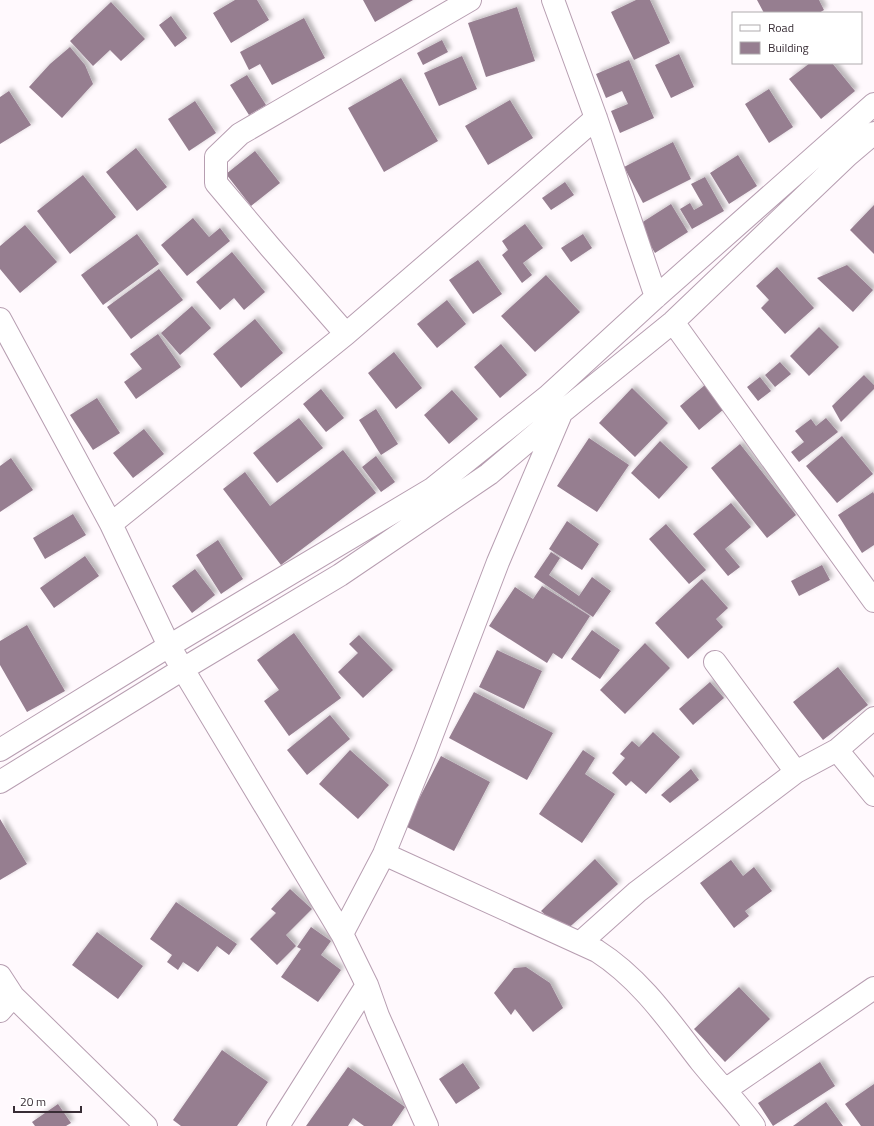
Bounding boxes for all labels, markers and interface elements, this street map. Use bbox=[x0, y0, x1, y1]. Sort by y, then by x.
legend bbox=[732, 12, 862, 64]
text: Road bbox=[768, 18, 794, 37]
text: Building bbox=[768, 38, 809, 57]
scale bar bbox=[14, 1088, 81, 1114]
text: 20 m bbox=[20, 1092, 46, 1111]

